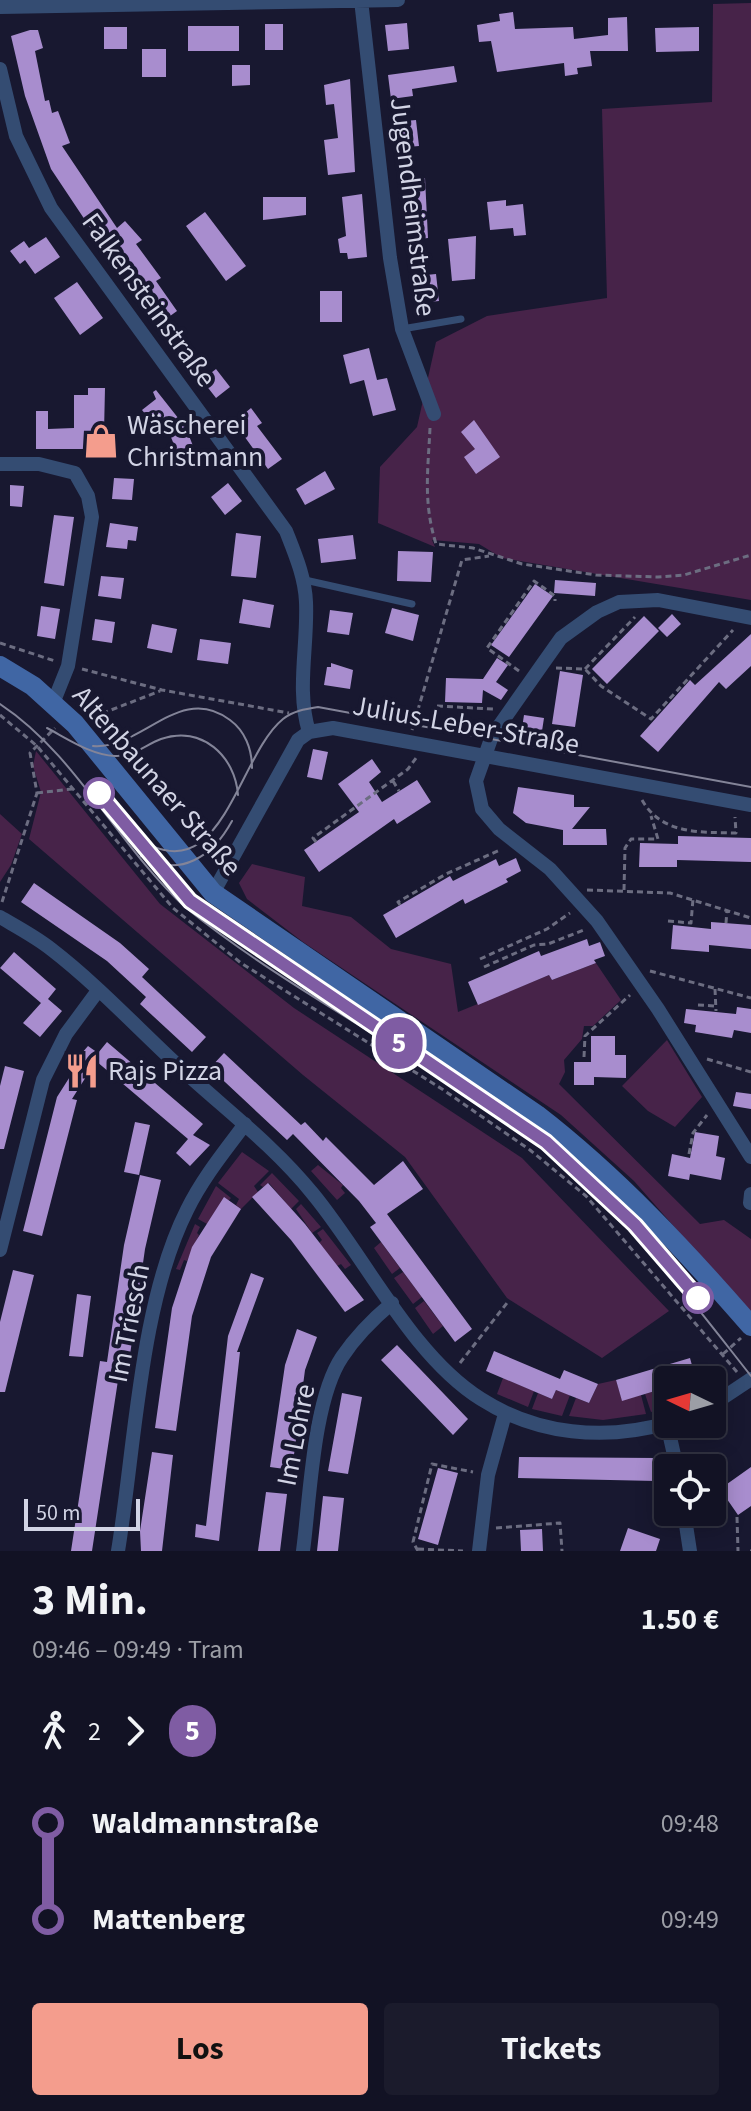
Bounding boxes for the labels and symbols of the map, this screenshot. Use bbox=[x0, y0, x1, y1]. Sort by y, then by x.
street label: Jugendheimstraße bbox=[380, 95, 446, 319]
street label: Falkensteinstraße bbox=[72, 205, 226, 395]
place label: Wäscherei Christmann bbox=[127, 405, 263, 477]
shop icon: Wäscherei Christmann bbox=[82, 422, 120, 460]
street label: Altenbaunaer Straße bbox=[63, 677, 251, 885]
street label: Julius-Leber-Straße bbox=[350, 685, 582, 765]
unlabelled marker bbox=[84, 778, 114, 808]
line badge: 5 bbox=[373, 1017, 425, 1069]
place label: Rajs Pizza bbox=[108, 1051, 222, 1091]
restaurant icon: Rajs Pizza bbox=[63, 1052, 101, 1090]
street label: Im Triesch bbox=[98, 1260, 160, 1386]
unlabelled marker bbox=[683, 1283, 713, 1313]
north arrow bbox=[654, 1366, 726, 1438]
street label: Im Lohre bbox=[267, 1381, 325, 1489]
scale bar bbox=[24, 1495, 140, 1531]

